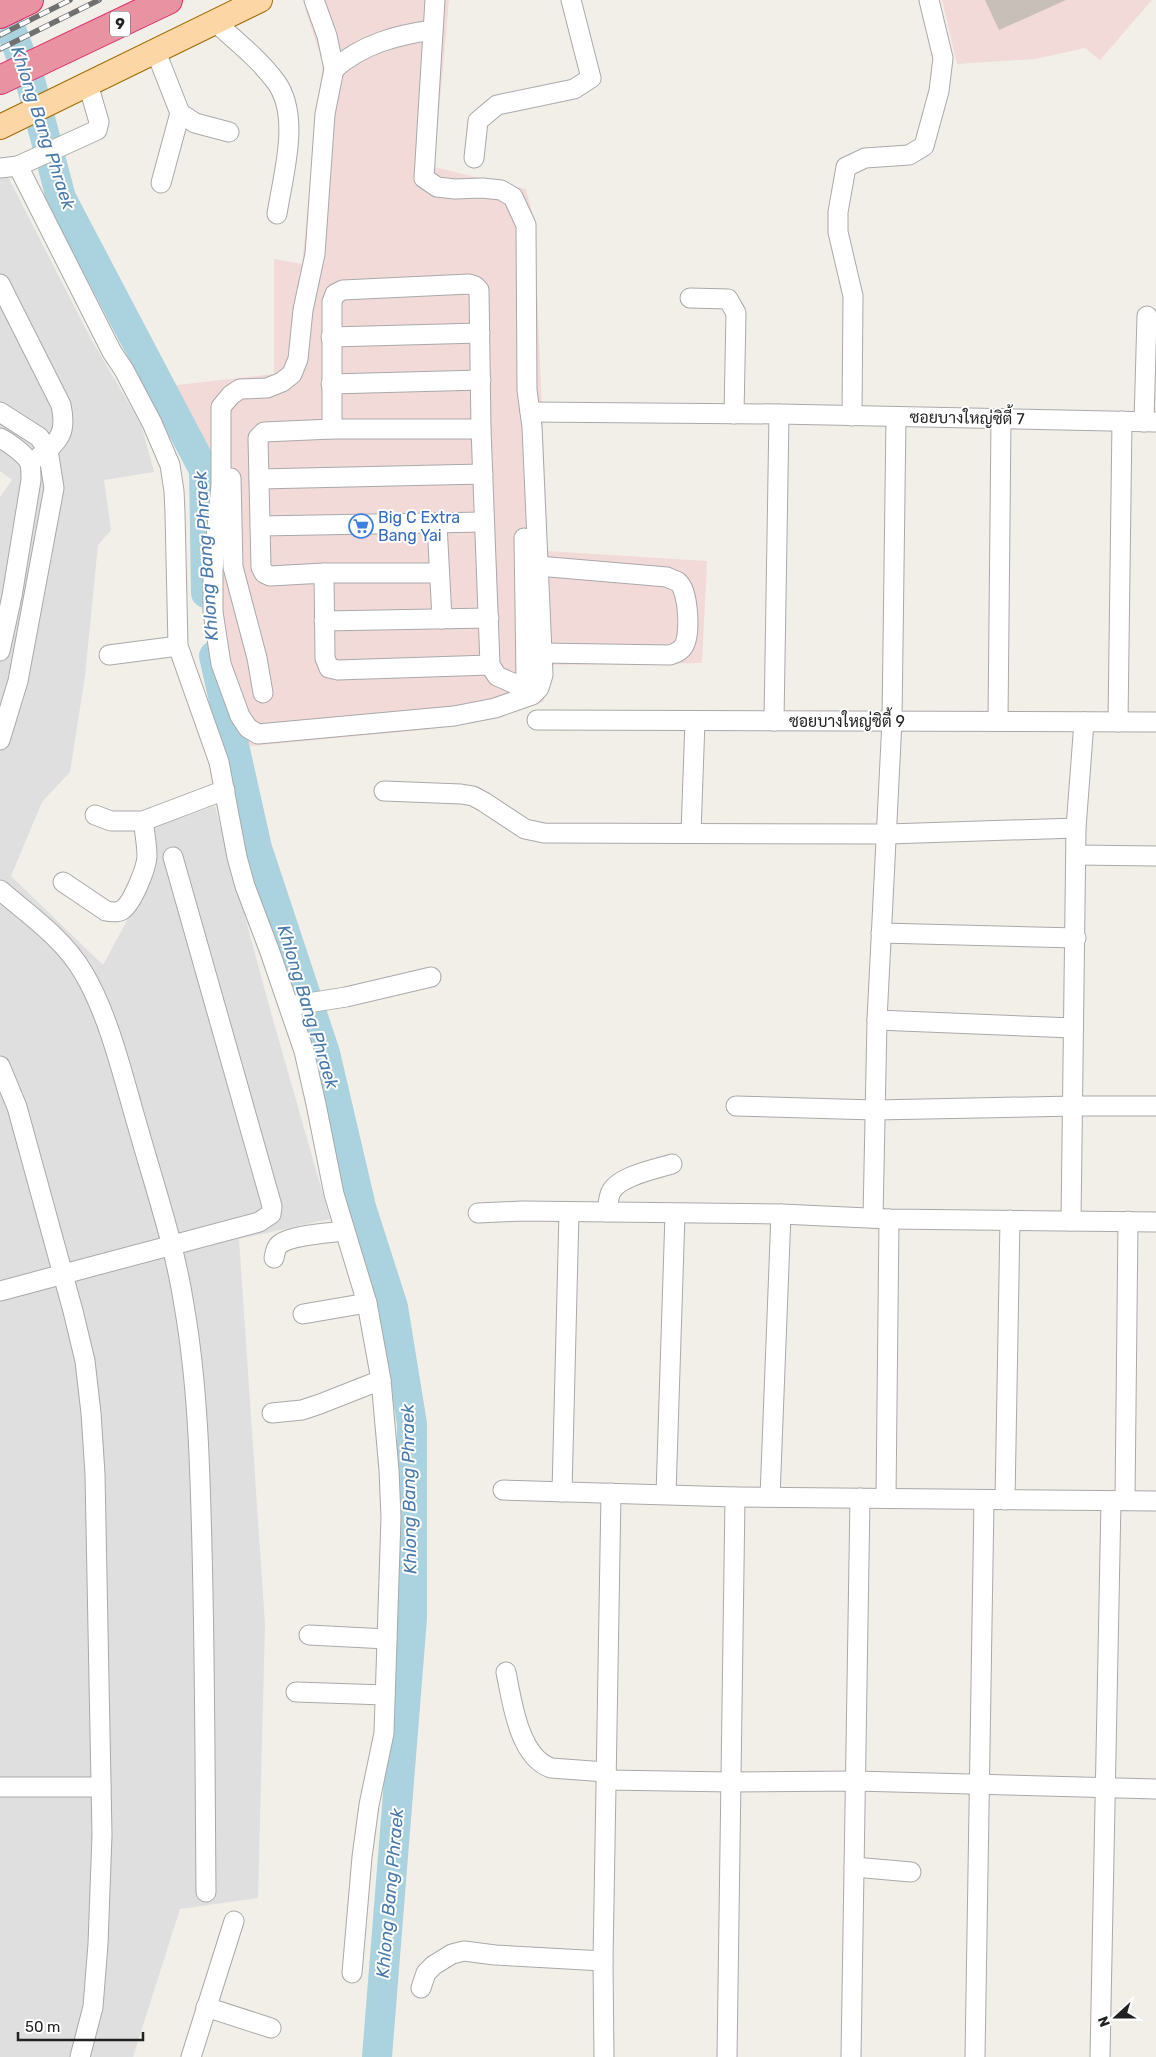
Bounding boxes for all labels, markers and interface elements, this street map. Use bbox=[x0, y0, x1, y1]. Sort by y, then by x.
road number: 9 bbox=[110, 12, 130, 36]
water label: Khlong Bang Phraek bbox=[6, 44, 80, 213]
street label: ซอยบางใหญ่ซิตี้ 7 bbox=[909, 402, 1025, 429]
water label: Khlong Bang Phraek bbox=[189, 470, 223, 642]
place label: Big C Extra Bang Yai bbox=[378, 508, 460, 545]
supermarket icon: Big C Extra Bang Yai bbox=[348, 513, 374, 539]
street label: ซอยบางใหญ่ซิตี้ 9 bbox=[789, 707, 905, 731]
water label: Khlong Bang Phraek bbox=[273, 922, 344, 1092]
water label: Khlong Bang Phraek bbox=[397, 1403, 421, 1574]
water label: Khlong Bang Phraek bbox=[372, 1806, 408, 1979]
north arrow bbox=[1091, 1992, 1141, 2042]
scale bar bbox=[18, 2010, 142, 2042]
text: N bbox=[1095, 2014, 1114, 2029]
text: 50 m bbox=[25, 2018, 60, 2036]

